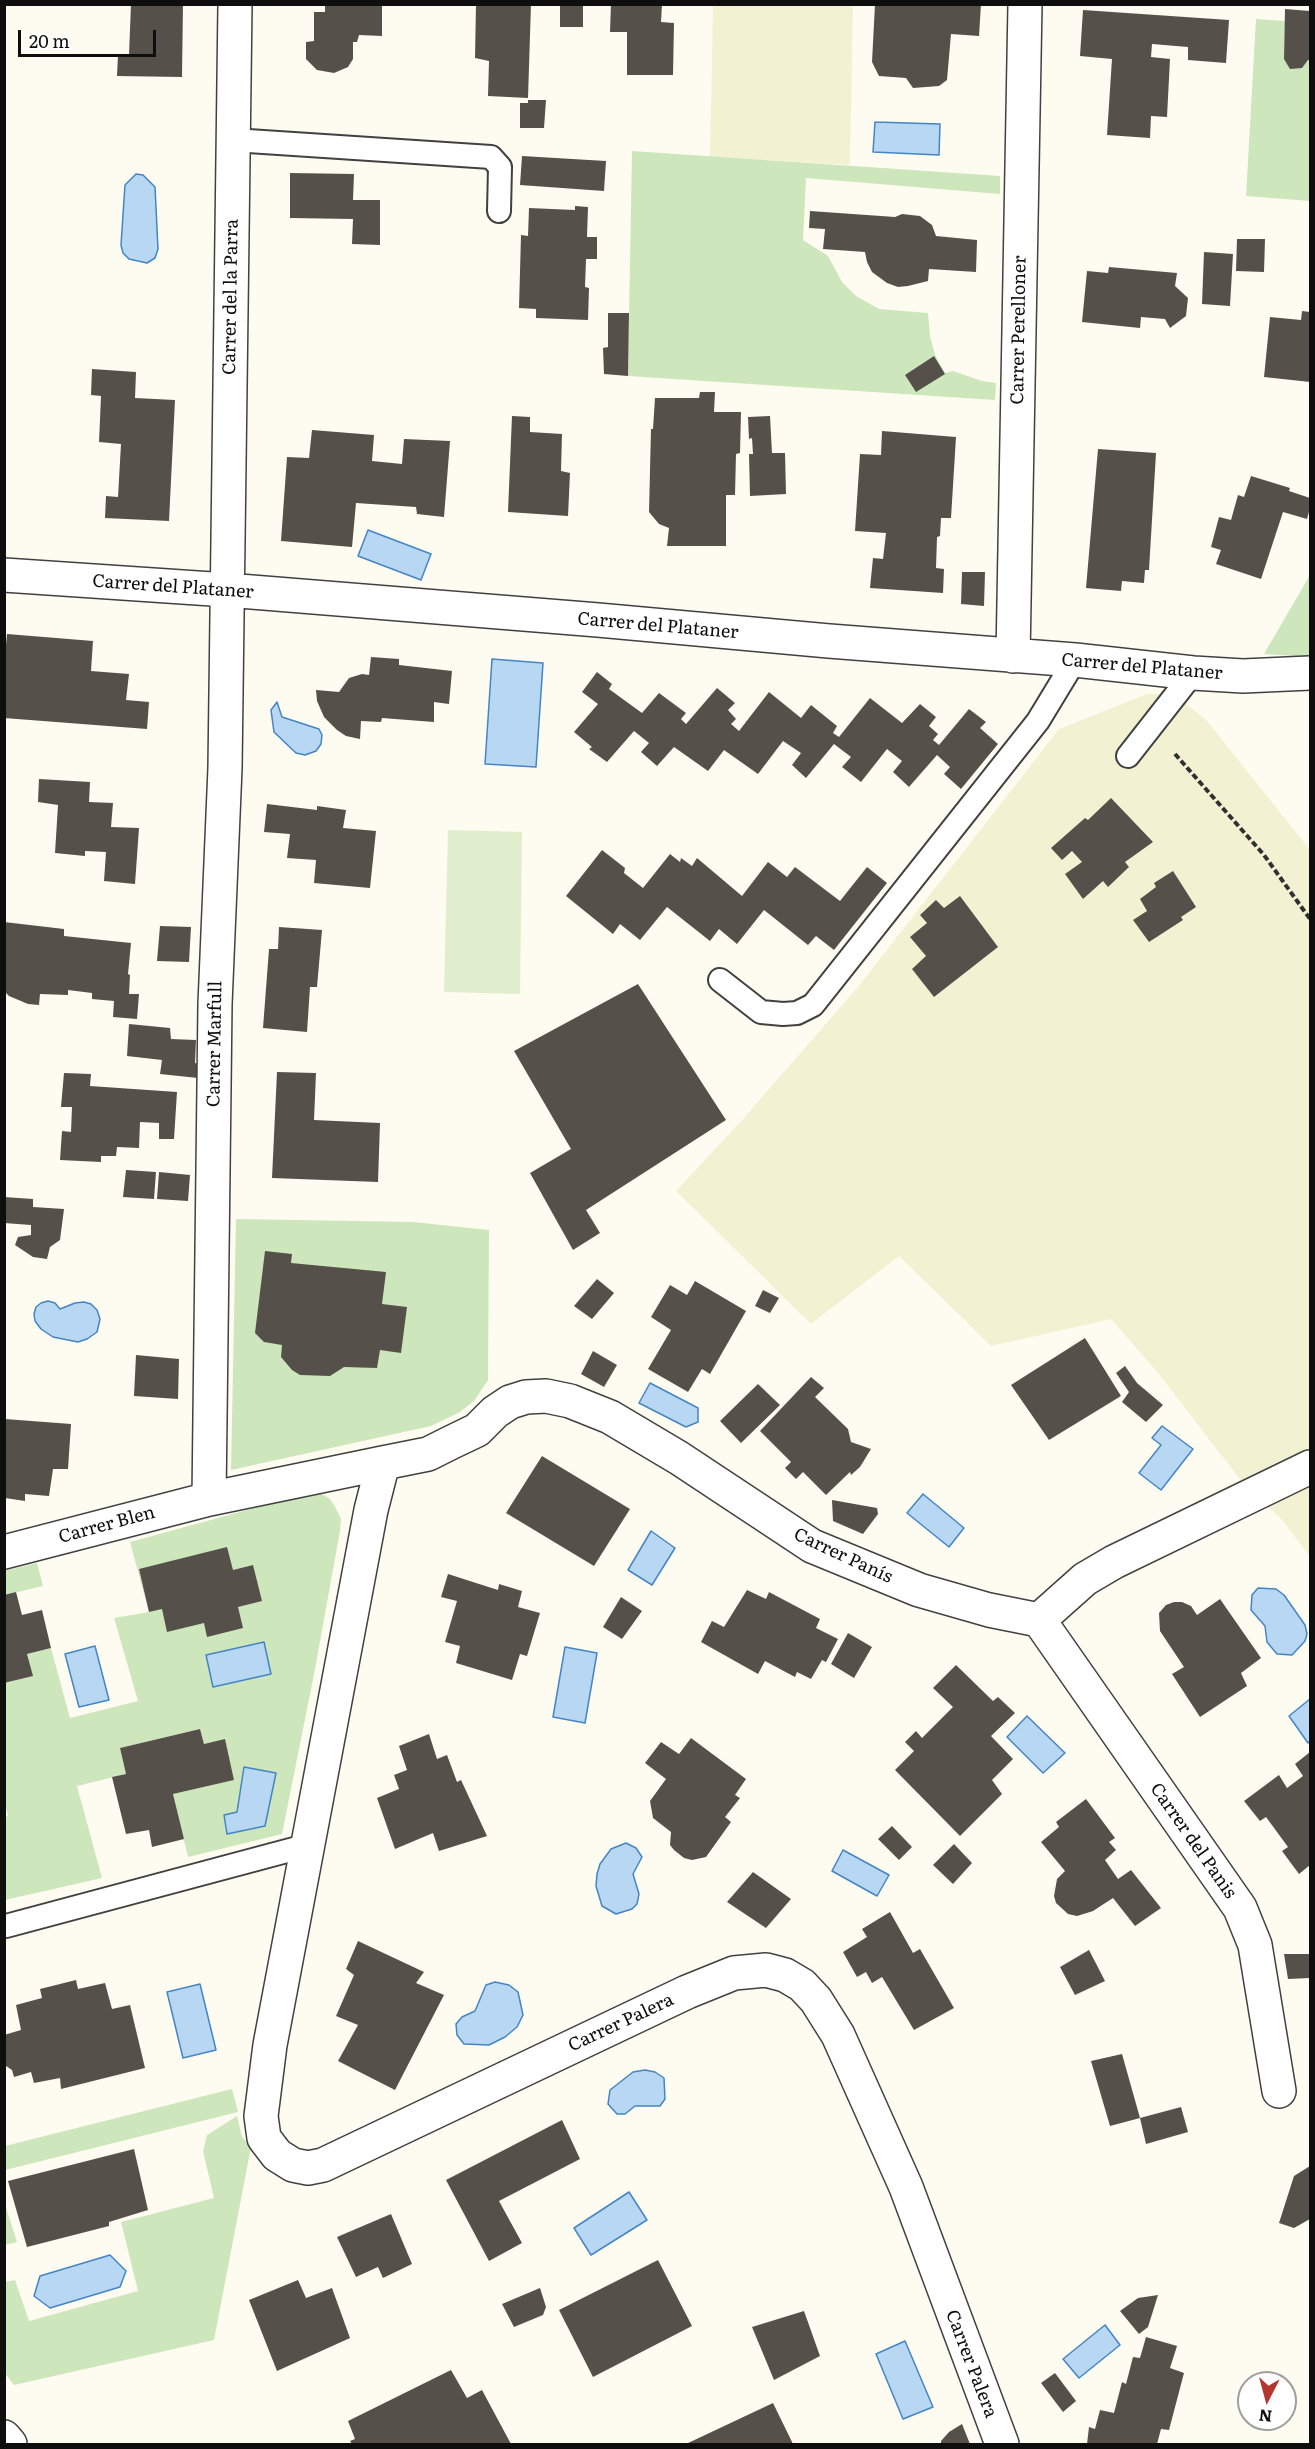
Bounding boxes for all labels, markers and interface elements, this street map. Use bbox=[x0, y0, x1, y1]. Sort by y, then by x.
scale bar bbox=[21, 18, 159, 56]
text: 20 m bbox=[29, 27, 70, 54]
street label: Carrer del la Parra bbox=[219, 219, 243, 375]
street label: Carrer Perelloner bbox=[1007, 255, 1031, 405]
street label: Carrer del Plataner bbox=[92, 571, 254, 603]
street label: Carrer del Plataner bbox=[577, 608, 739, 644]
street label: Carrer del Plataner bbox=[1061, 649, 1223, 685]
street label: Carrer Marfull bbox=[203, 981, 227, 1107]
street label: Carrer Blen bbox=[56, 1502, 158, 1548]
street label: Carrer Panís bbox=[790, 1524, 896, 1588]
street label: Carrer del Panis bbox=[1145, 1779, 1241, 1903]
street label: Carrer Palera bbox=[565, 1989, 677, 2057]
street label: Carrer Palera bbox=[941, 2307, 1001, 2421]
north arrow bbox=[1237, 2371, 1297, 2431]
text: N bbox=[1257, 2404, 1273, 2430]

